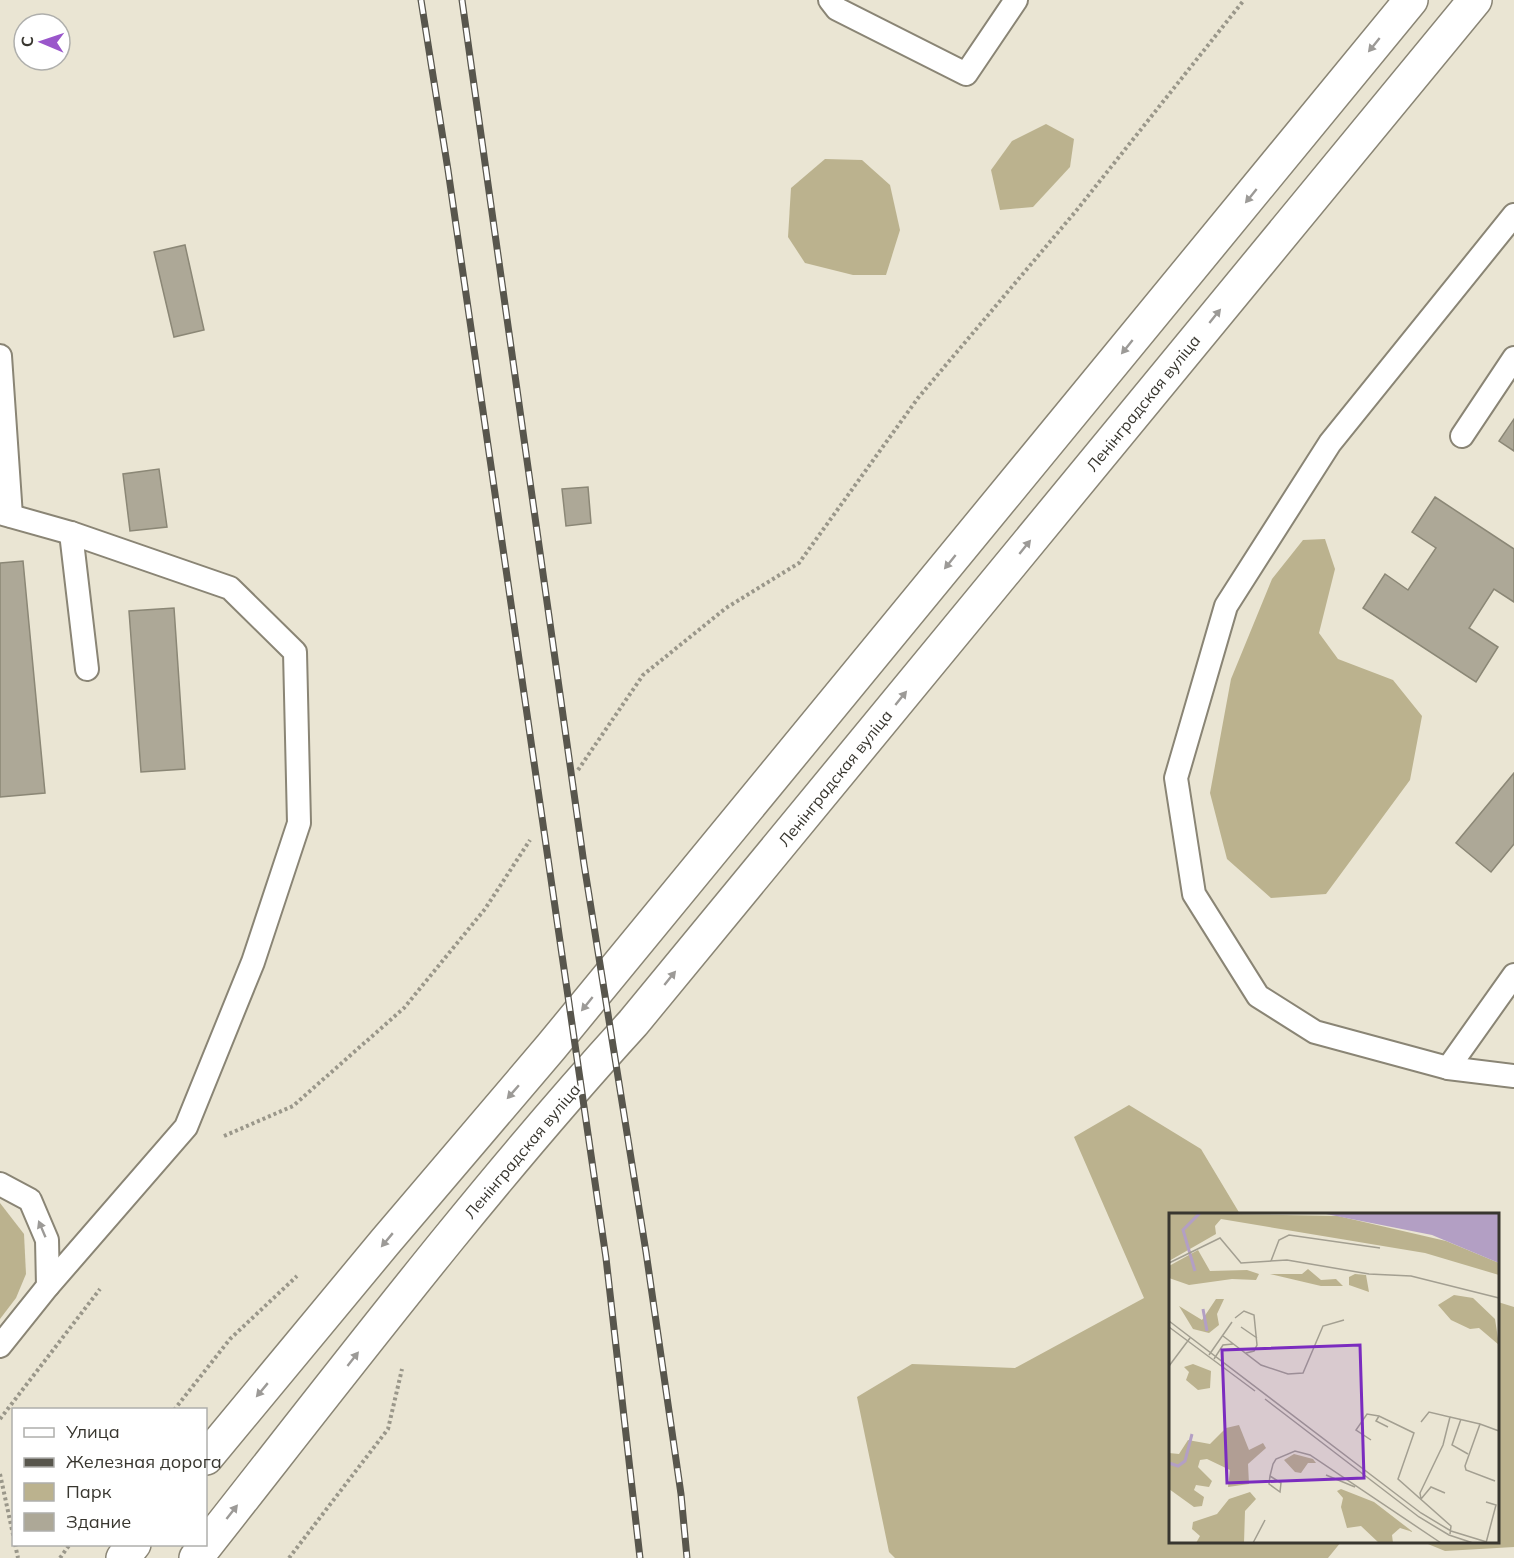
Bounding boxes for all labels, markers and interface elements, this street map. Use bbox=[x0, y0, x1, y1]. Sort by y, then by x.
north arrow bbox=[12, 12, 72, 72]
text: С bbox=[17, 36, 37, 47]
one-way arrow bbox=[1368, 37, 1381, 53]
one-way arrow bbox=[1244, 188, 1257, 204]
one-way arrow bbox=[1209, 308, 1222, 324]
street label: Ленінградская вуліца bbox=[1082, 331, 1204, 475]
one-way arrow bbox=[1121, 339, 1133, 354]
one-way arrow bbox=[1018, 539, 1031, 555]
one-way arrow bbox=[943, 554, 956, 570]
one-way arrow bbox=[894, 690, 907, 706]
street label: Ленінградская вуліца bbox=[774, 706, 896, 850]
one-way arrow bbox=[663, 971, 676, 986]
one-way arrow bbox=[580, 996, 593, 1012]
street label: Ленінградская вуліца bbox=[460, 1079, 584, 1223]
one-way arrow bbox=[507, 1084, 520, 1100]
inset map bbox=[1169, 1213, 1499, 1543]
one-way arrow bbox=[37, 1219, 47, 1237]
one-way arrow bbox=[380, 1232, 393, 1248]
one-way arrow bbox=[346, 1351, 359, 1367]
one-way arrow bbox=[256, 1382, 269, 1397]
legend bbox=[12, 1408, 207, 1546]
text: Улица bbox=[65, 1420, 120, 1443]
text: Железная дорога bbox=[66, 1450, 222, 1473]
text: Парк bbox=[66, 1480, 112, 1503]
one-way arrow bbox=[225, 1504, 238, 1520]
text: Здание bbox=[66, 1510, 131, 1533]

